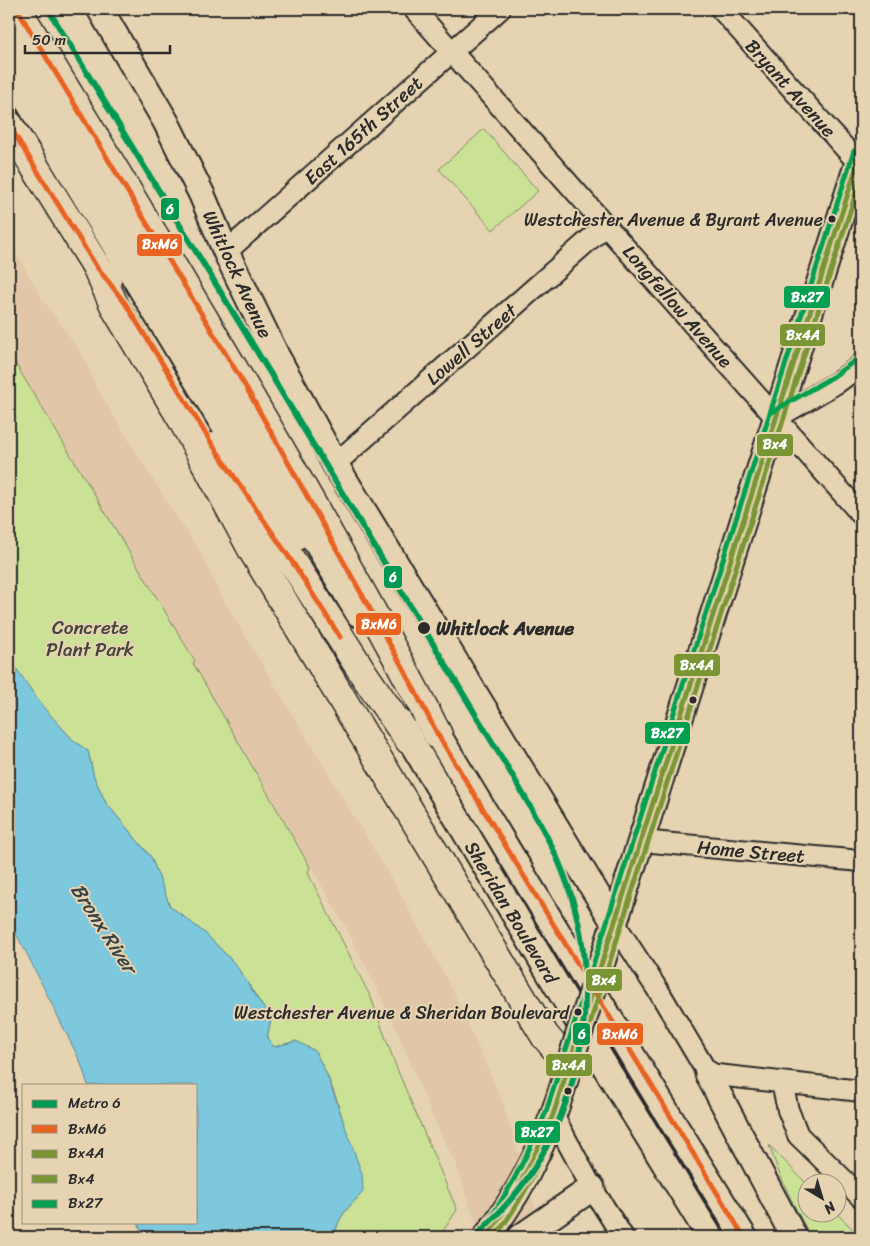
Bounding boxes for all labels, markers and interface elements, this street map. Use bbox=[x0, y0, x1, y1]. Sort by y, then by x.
scale bar bbox=[25, 22, 170, 54]
text: 50 m bbox=[32, 27, 67, 53]
street label: Bryant Avenue bbox=[737, 31, 845, 146]
street label: East 165th Street bbox=[296, 68, 431, 193]
line badge: 6 bbox=[160, 197, 180, 221]
text: 6 bbox=[165, 197, 174, 222]
place label: Westchester Avenue & Byrant Avenue bbox=[524, 204, 823, 236]
street label: Whitlock Avenue bbox=[193, 205, 282, 344]
marker: Westchester Avenue & Byrant Avenue bbox=[827, 214, 837, 224]
text: BxM6 bbox=[142, 232, 178, 257]
line badge: BxM6 bbox=[136, 233, 183, 257]
street label: Longfellow Avenue bbox=[614, 237, 741, 376]
line badge: Bx27 bbox=[783, 285, 831, 309]
text: Bx27 bbox=[791, 285, 824, 310]
street label: Lowell Street bbox=[418, 294, 526, 394]
line badge: Bx4A bbox=[779, 323, 826, 347]
text: Bx4A bbox=[786, 323, 820, 348]
text: Bx4 bbox=[763, 432, 788, 457]
line badge: Bx4 bbox=[756, 433, 794, 457]
line badge: 6 bbox=[383, 565, 403, 589]
text: 6 bbox=[388, 565, 397, 590]
park label: Concrete Plant Park bbox=[46, 611, 134, 666]
line badge: BxM6 bbox=[355, 612, 402, 636]
text: BxM6 bbox=[361, 612, 397, 637]
place label: Whitlock Avenue bbox=[436, 612, 575, 645]
marker: Whitlock Avenue bbox=[416, 620, 432, 636]
line badge: Bx4A bbox=[673, 653, 721, 677]
text: Bx4A bbox=[680, 653, 714, 678]
unlabelled marker bbox=[688, 695, 698, 705]
line badge: Bx27 bbox=[644, 721, 691, 745]
text: Bx27 bbox=[651, 721, 684, 746]
street label: Home Street bbox=[696, 830, 806, 873]
street label: Sheridan Boulevard bbox=[456, 834, 568, 991]
water label: Bronx River bbox=[61, 876, 148, 984]
line badge: Bx4 bbox=[585, 968, 623, 992]
text: Bx4 bbox=[592, 968, 617, 993]
place label: Westchester Avenue & Sheridan Boulevard bbox=[234, 997, 571, 1029]
marker: Westchester Avenue & Sheridan Boulevard bbox=[573, 1007, 583, 1017]
line badge: 6 bbox=[572, 1022, 591, 1046]
text: 6 bbox=[577, 1022, 586, 1047]
line badge: BxM6 bbox=[596, 1022, 644, 1046]
text: BxM6 bbox=[602, 1022, 638, 1047]
line badge: Bx4A bbox=[545, 1053, 593, 1077]
text: Bx4A bbox=[552, 1053, 586, 1078]
legend bbox=[22, 1084, 198, 1224]
unlabelled marker bbox=[563, 1086, 573, 1096]
text: Metro 6 bbox=[68, 1090, 121, 1116]
text: BxM6 bbox=[68, 1116, 106, 1142]
line badge: Bx27 bbox=[514, 1120, 561, 1144]
text: Bx27 bbox=[521, 1120, 554, 1145]
text: Bx4A bbox=[68, 1140, 104, 1166]
text: Bx4 bbox=[68, 1166, 95, 1192]
north arrow bbox=[798, 1174, 848, 1224]
text: Bx27 bbox=[68, 1190, 104, 1216]
text: N bbox=[818, 1194, 842, 1221]

